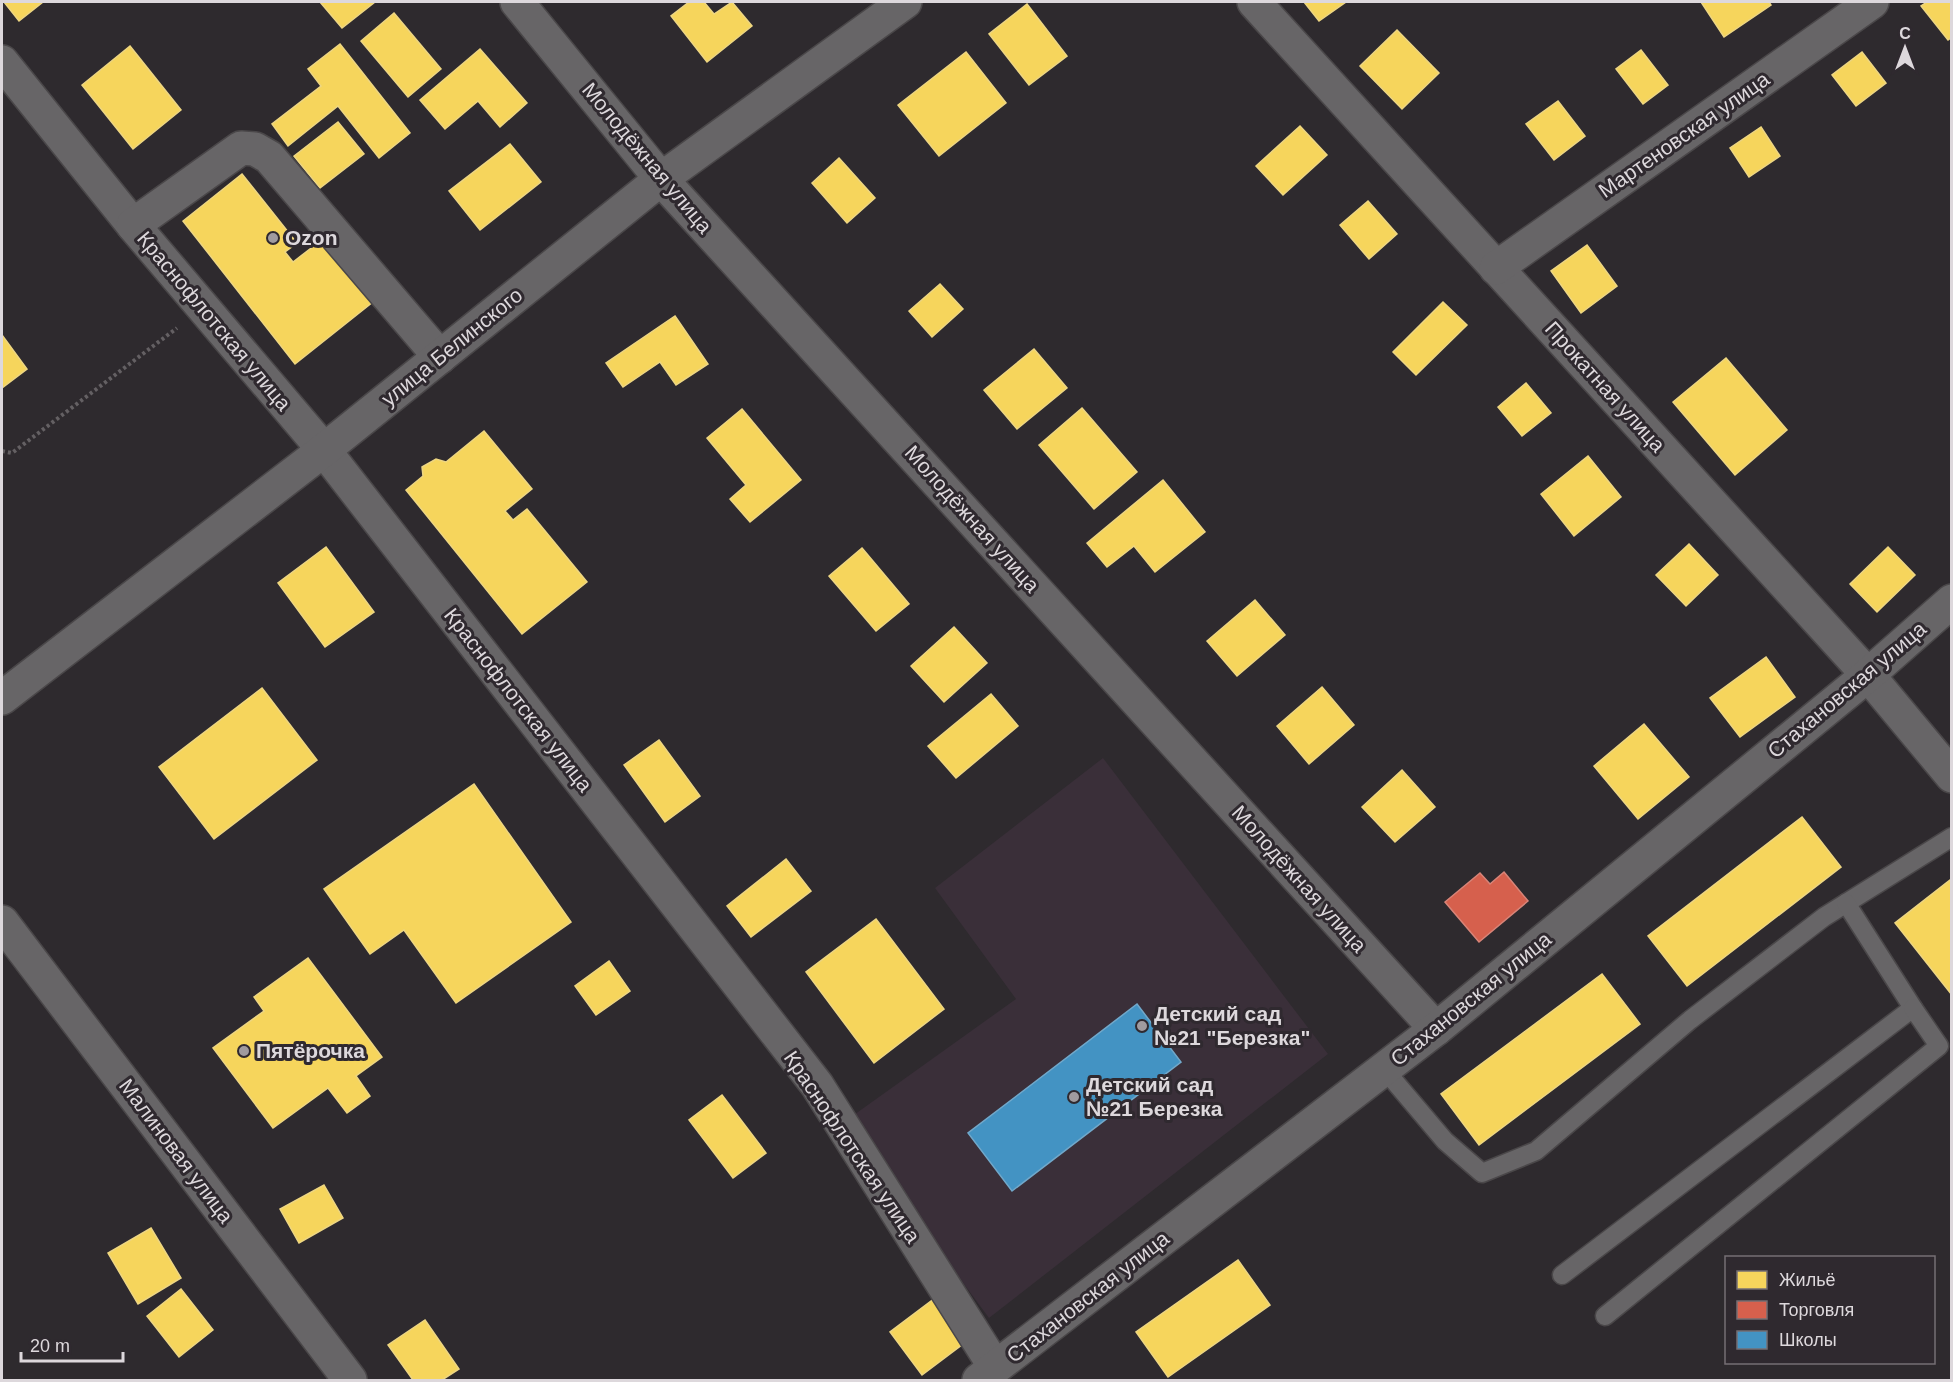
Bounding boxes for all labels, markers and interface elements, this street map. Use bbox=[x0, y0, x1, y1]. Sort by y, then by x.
north arrow bbox=[1875, 18, 1935, 78]
text: С bbox=[1899, 25, 1911, 42]
street label: Мартеновская улица bbox=[1594, 67, 1774, 202]
street label: Молодёжная улица bbox=[578, 78, 717, 238]
place label: Ozon bbox=[285, 226, 338, 249]
street label: Краснофлотская улица bbox=[133, 227, 296, 415]
marker: Ozon bbox=[266, 231, 280, 245]
street label: улица Белинского bbox=[377, 283, 527, 410]
street label: Прокатная улица bbox=[1541, 317, 1670, 457]
street label: Молодёжная улица bbox=[901, 441, 1044, 597]
street label: Краснофлотская улица bbox=[440, 604, 597, 796]
street label: Стахановская улица bbox=[1763, 617, 1931, 762]
street label: Молодёжная улица bbox=[1228, 801, 1371, 957]
street label: Стахановская улица bbox=[1386, 927, 1556, 1070]
place label: Детский сад №21 "Березка" bbox=[1154, 1002, 1310, 1049]
marker: Детский сад №21 "Березка" bbox=[1135, 1019, 1149, 1033]
place label: Пятёрочка bbox=[256, 1039, 365, 1062]
marker: Пятёрочка bbox=[237, 1044, 251, 1058]
street label: Краснофлотская улица bbox=[780, 1047, 925, 1247]
place label: Детский сад №21 Березка bbox=[1086, 1073, 1223, 1120]
street label: Малиновая улица bbox=[115, 1074, 238, 1227]
marker: Детский сад №21 Березка bbox=[1067, 1090, 1081, 1104]
street label: Стахановская улица bbox=[1002, 1226, 1173, 1367]
legend bbox=[1725, 1256, 1935, 1364]
text: Жильё bbox=[1779, 1270, 1836, 1290]
text: Торговля bbox=[1779, 1300, 1854, 1320]
scale bar bbox=[21, 1325, 123, 1363]
text: Школы bbox=[1779, 1330, 1837, 1350]
text: 20 m bbox=[30, 1336, 70, 1356]

